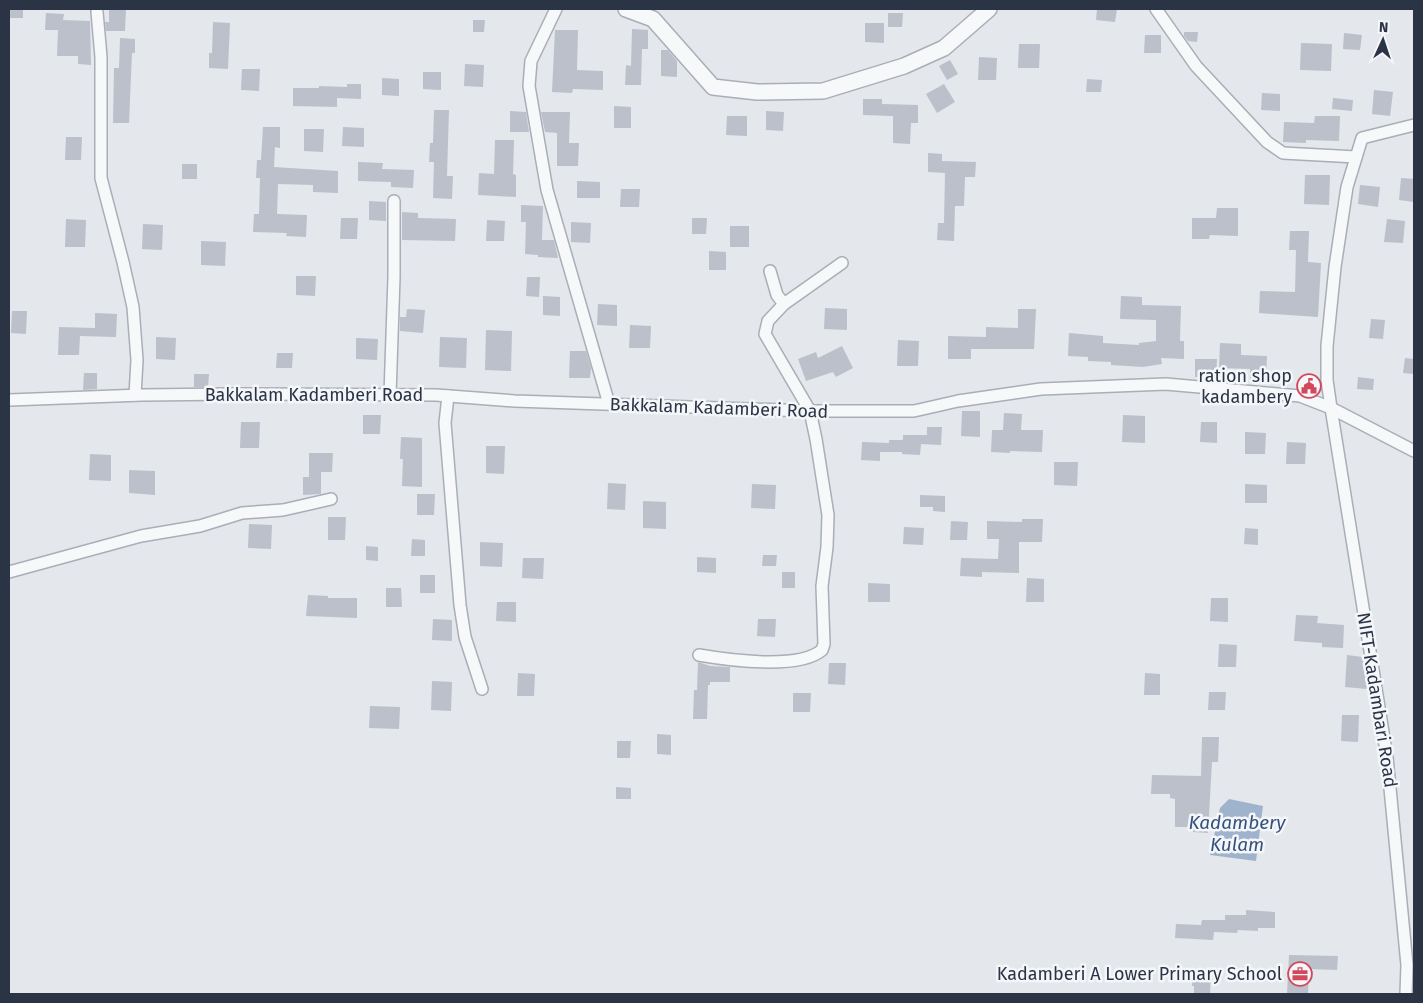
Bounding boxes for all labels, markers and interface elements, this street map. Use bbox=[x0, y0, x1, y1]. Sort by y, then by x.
north arrow bbox=[1358, 15, 1408, 65]
text: N bbox=[1379, 19, 1389, 36]
place label: ration shop kadambery bbox=[1198, 365, 1292, 408]
public building icon: ration shop kadambery bbox=[1296, 373, 1322, 399]
street label: Bakkalam Kadamberi Road bbox=[205, 384, 423, 406]
street label: Bakkalam Kadamberi Road bbox=[609, 393, 829, 423]
street label: NIFT-Kadambari Road bbox=[1352, 611, 1402, 789]
water label: Kadambery Kulam bbox=[1189, 811, 1286, 856]
office icon: Kadamberi A Lower Primary School bbox=[1287, 961, 1313, 987]
place label: Kadamberi A Lower Primary School bbox=[997, 963, 1282, 985]

